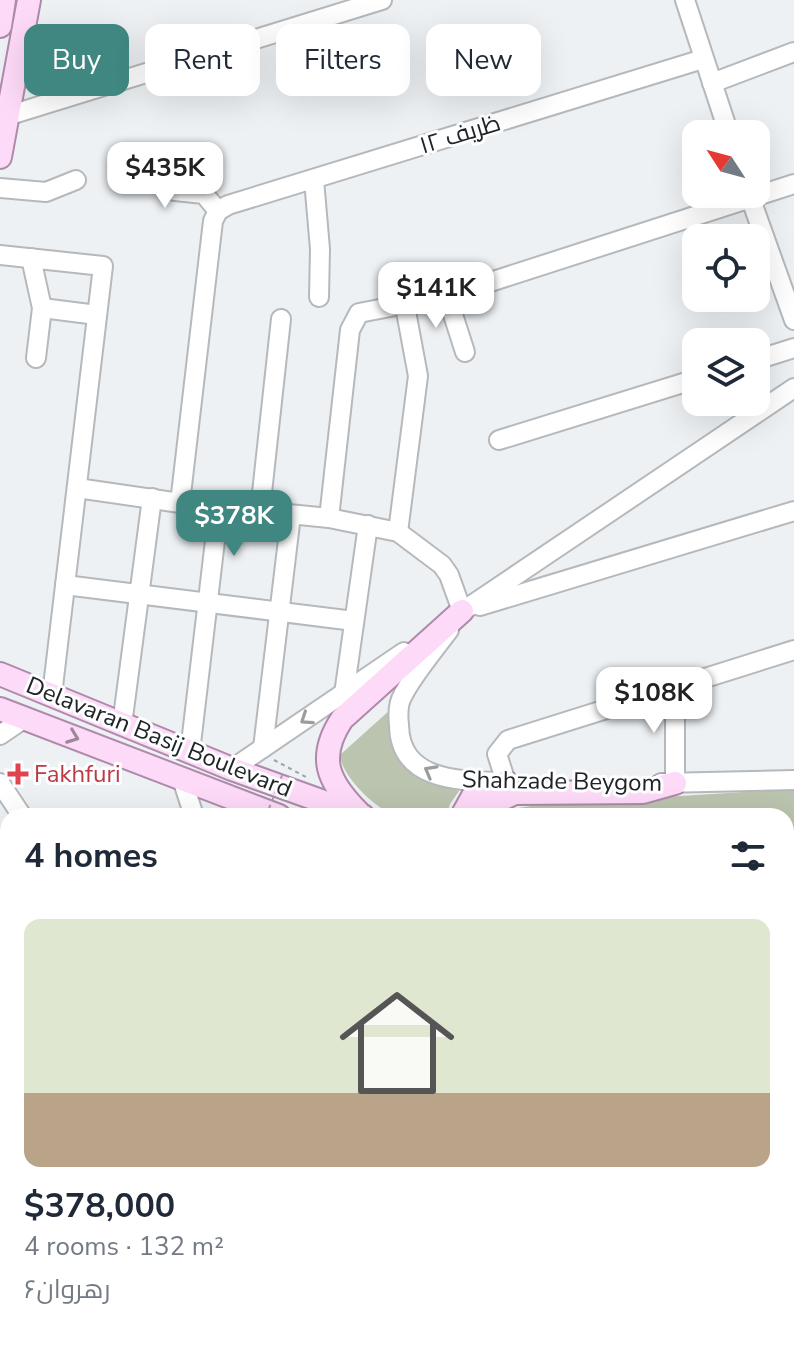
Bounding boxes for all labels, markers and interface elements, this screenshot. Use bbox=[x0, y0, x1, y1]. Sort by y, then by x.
chip: Buy bbox=[24, 24, 129, 96]
chip: Rent bbox=[145, 24, 260, 96]
chip: Filters bbox=[276, 24, 410, 96]
chip: New bbox=[426, 24, 541, 96]
street label: ظریف ۱۲ bbox=[416, 107, 504, 161]
north arrow bbox=[682, 120, 770, 208]
map controls bbox=[682, 120, 770, 416]
pin: $435K bbox=[109, 142, 221, 210]
text: $435K bbox=[125, 150, 205, 185]
button: locate bbox=[682, 224, 770, 312]
pin: $141K bbox=[380, 262, 492, 330]
text: $141K bbox=[396, 270, 476, 305]
button: layers bbox=[682, 328, 770, 416]
pin: $378K bbox=[178, 490, 290, 558]
text: $378K bbox=[194, 498, 274, 533]
pin: $108K bbox=[598, 667, 710, 735]
street label: Delavaran Basij Boulevard bbox=[21, 669, 297, 805]
text: $108K bbox=[614, 675, 694, 710]
one-way arrow bbox=[300, 710, 315, 725]
one-way arrow bbox=[65, 727, 79, 744]
place label: Fakhfuri bbox=[34, 758, 121, 790]
street label: Shahzade Beygom bbox=[462, 763, 662, 799]
marker: Fakhfuri bbox=[9, 765, 27, 783]
one-way arrow bbox=[424, 765, 439, 781]
text: 4 homes bbox=[24, 833, 158, 879]
icon: filters bbox=[726, 834, 770, 878]
icon: home bbox=[325, 971, 469, 1115]
text: $378,000 bbox=[24, 1183, 175, 1229]
text: 4 rooms · 132 m² bbox=[24, 1229, 224, 1264]
text: رهروان۶ bbox=[24, 1272, 110, 1307]

